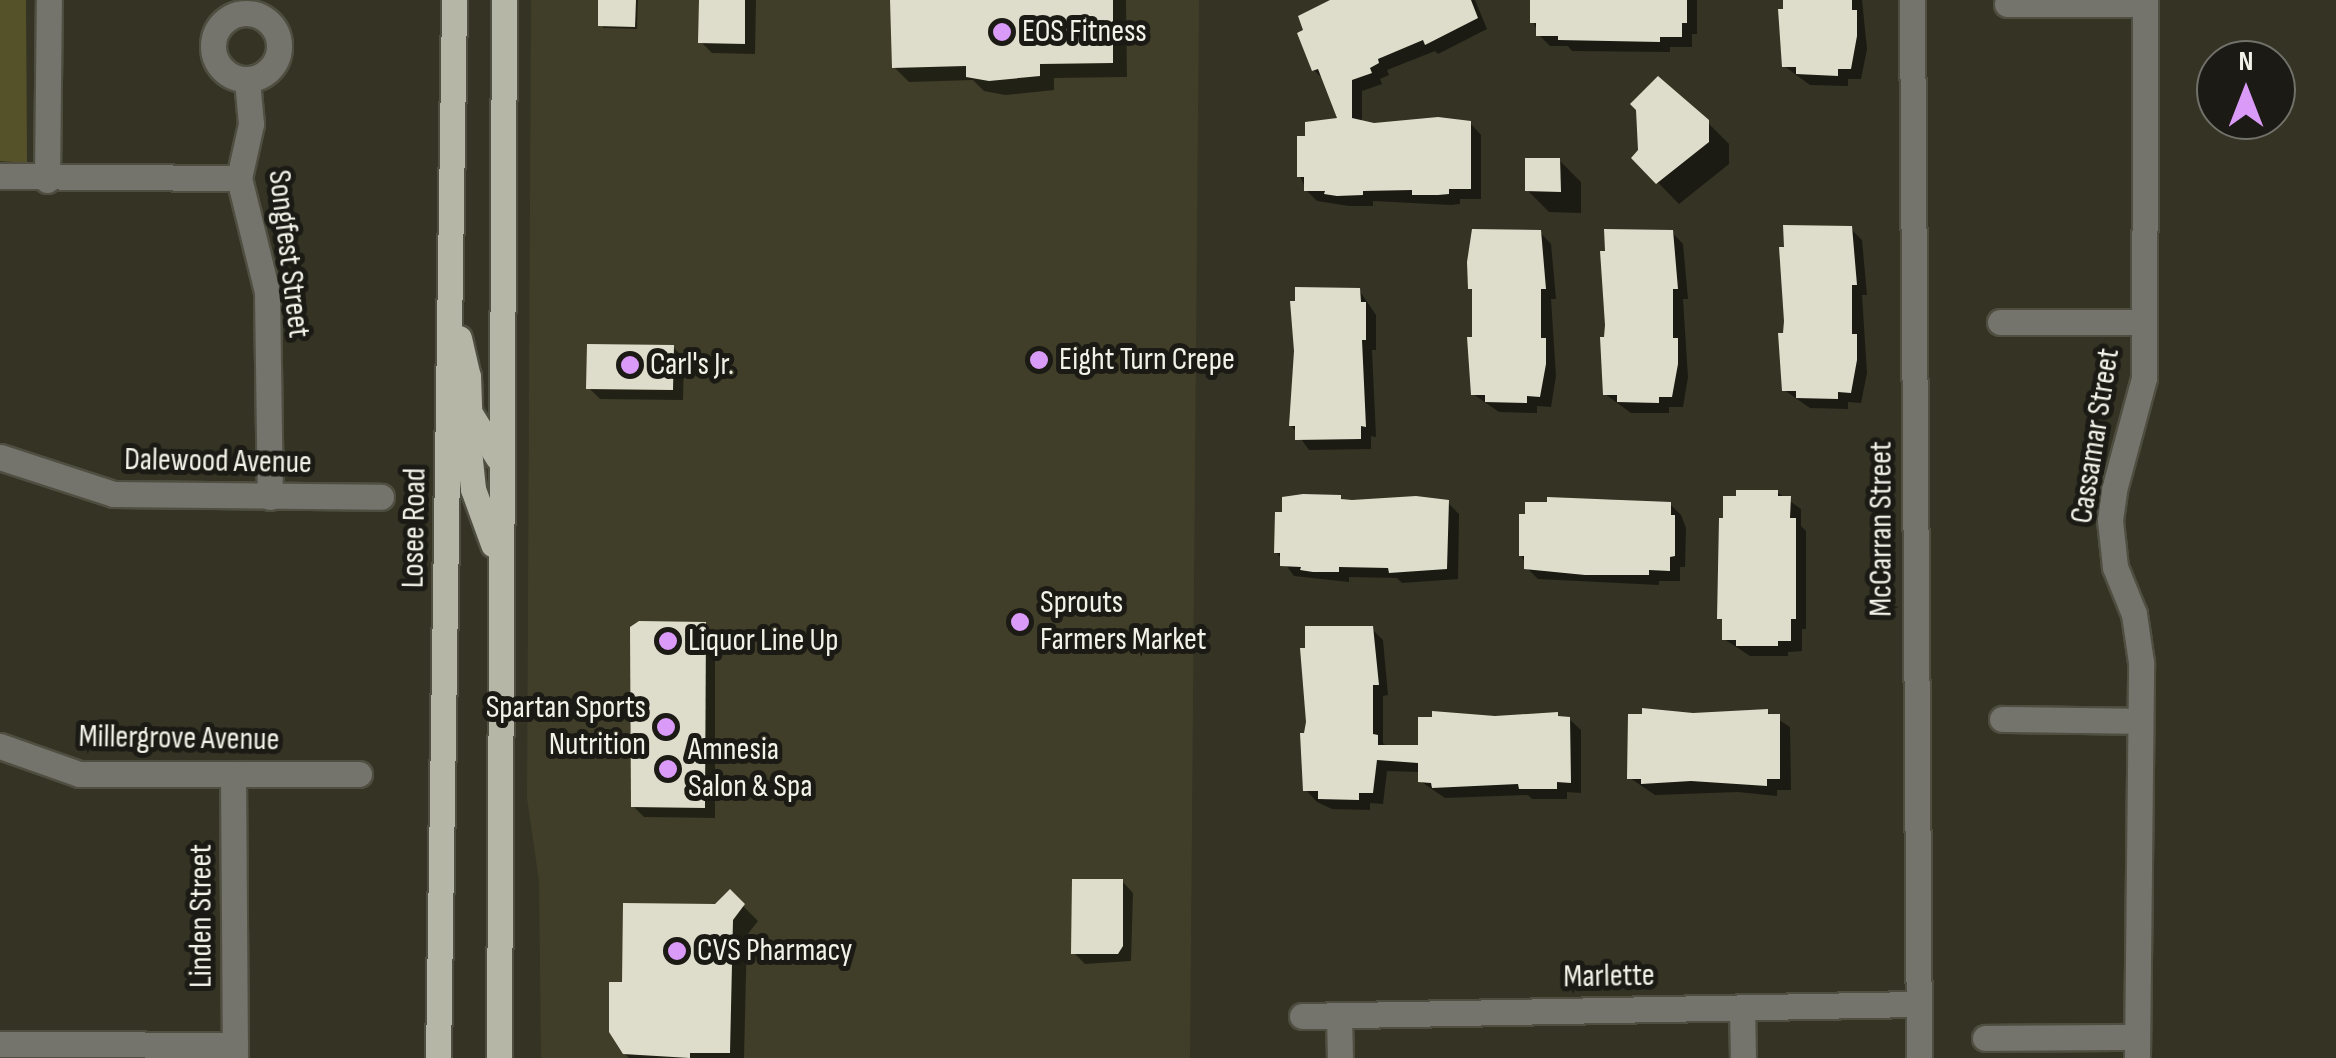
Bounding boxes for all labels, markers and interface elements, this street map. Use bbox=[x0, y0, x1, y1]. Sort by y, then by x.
place label: EOS Fitness bbox=[1022, 13, 1147, 51]
marker: EOS Fitness bbox=[991, 21, 1013, 43]
north arrow bbox=[2196, 40, 2296, 140]
text: N bbox=[2239, 45, 2253, 78]
street label: Songfest Street bbox=[259, 168, 317, 340]
place label: Eight Turn Crepe bbox=[1059, 341, 1235, 379]
place label: Carl's Jr. bbox=[650, 346, 734, 384]
street label: Cassamar Street bbox=[2063, 346, 2129, 526]
marker: Eight Turn Crepe bbox=[1028, 349, 1050, 371]
marker: Carl's Jr. bbox=[619, 354, 641, 376]
street label: Dalewood Avenue bbox=[124, 441, 312, 483]
street label: McCarran Street bbox=[1863, 441, 1901, 617]
street label: Losee Road bbox=[395, 467, 435, 589]
place label: Sprouts Farmers Market bbox=[1040, 585, 1206, 660]
marker: Sprouts Farmers Market bbox=[1009, 611, 1031, 633]
place label: Liquor Line Up bbox=[688, 622, 839, 660]
marker: Liquor Line Up bbox=[657, 630, 679, 652]
place label: Spartan Sports Nutrition bbox=[486, 690, 646, 765]
marker: Spartan Sports Nutrition bbox=[655, 716, 677, 738]
street label: Millergrove Avenue bbox=[78, 718, 280, 760]
place label: Amnesia Salon & Spa bbox=[688, 732, 813, 807]
marker: Amnesia Salon & Spa bbox=[657, 758, 679, 780]
street label: Linden Street bbox=[183, 844, 221, 988]
place label: CVS Pharmacy bbox=[697, 932, 852, 970]
marker: CVS Pharmacy bbox=[666, 940, 688, 962]
street label: Marlette bbox=[1563, 957, 1655, 997]

